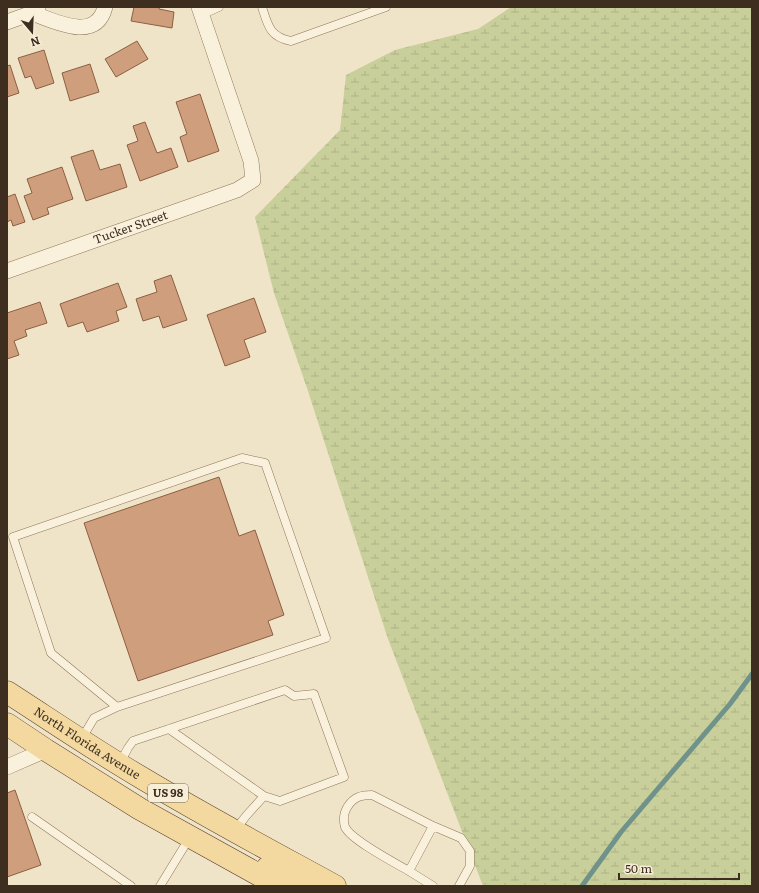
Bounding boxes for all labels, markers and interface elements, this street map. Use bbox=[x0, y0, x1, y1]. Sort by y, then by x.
north arrow bbox=[12, 12, 52, 52]
text: N bbox=[29, 33, 43, 51]
street label: Tucker Street bbox=[90, 205, 170, 248]
street label: North Florida Avenue bbox=[31, 702, 144, 783]
road number: US 98 bbox=[148, 784, 188, 802]
scale bar bbox=[619, 855, 739, 881]
text: 50 m bbox=[625, 859, 652, 877]

